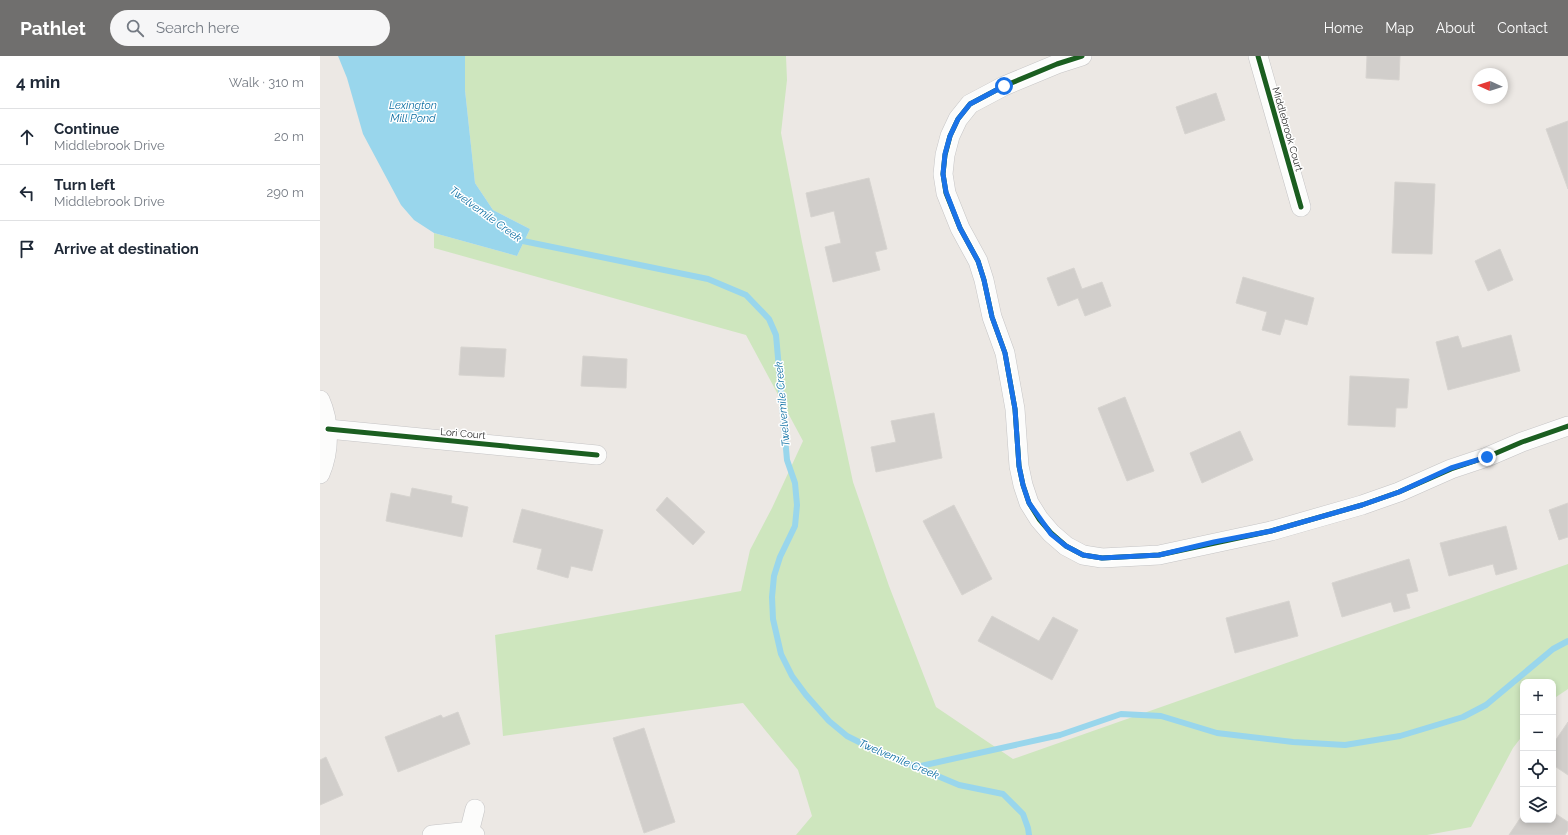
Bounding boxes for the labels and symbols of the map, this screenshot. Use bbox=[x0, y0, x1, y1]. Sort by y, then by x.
north arrow bbox=[1472, 68, 1508, 104]
route start bbox=[995, 77, 1013, 95]
street label: Middlebrook Court bbox=[1270, 86, 1305, 173]
water label: Lexington Mill Pond bbox=[389, 99, 437, 125]
water label: Twelvemile Creek bbox=[447, 184, 524, 245]
water label: Twelvemile Creek bbox=[772, 361, 793, 447]
street label: Lori Court bbox=[440, 426, 487, 441]
route end bbox=[1478, 448, 1496, 466]
water label: Twelvemile Creek bbox=[857, 737, 941, 782]

